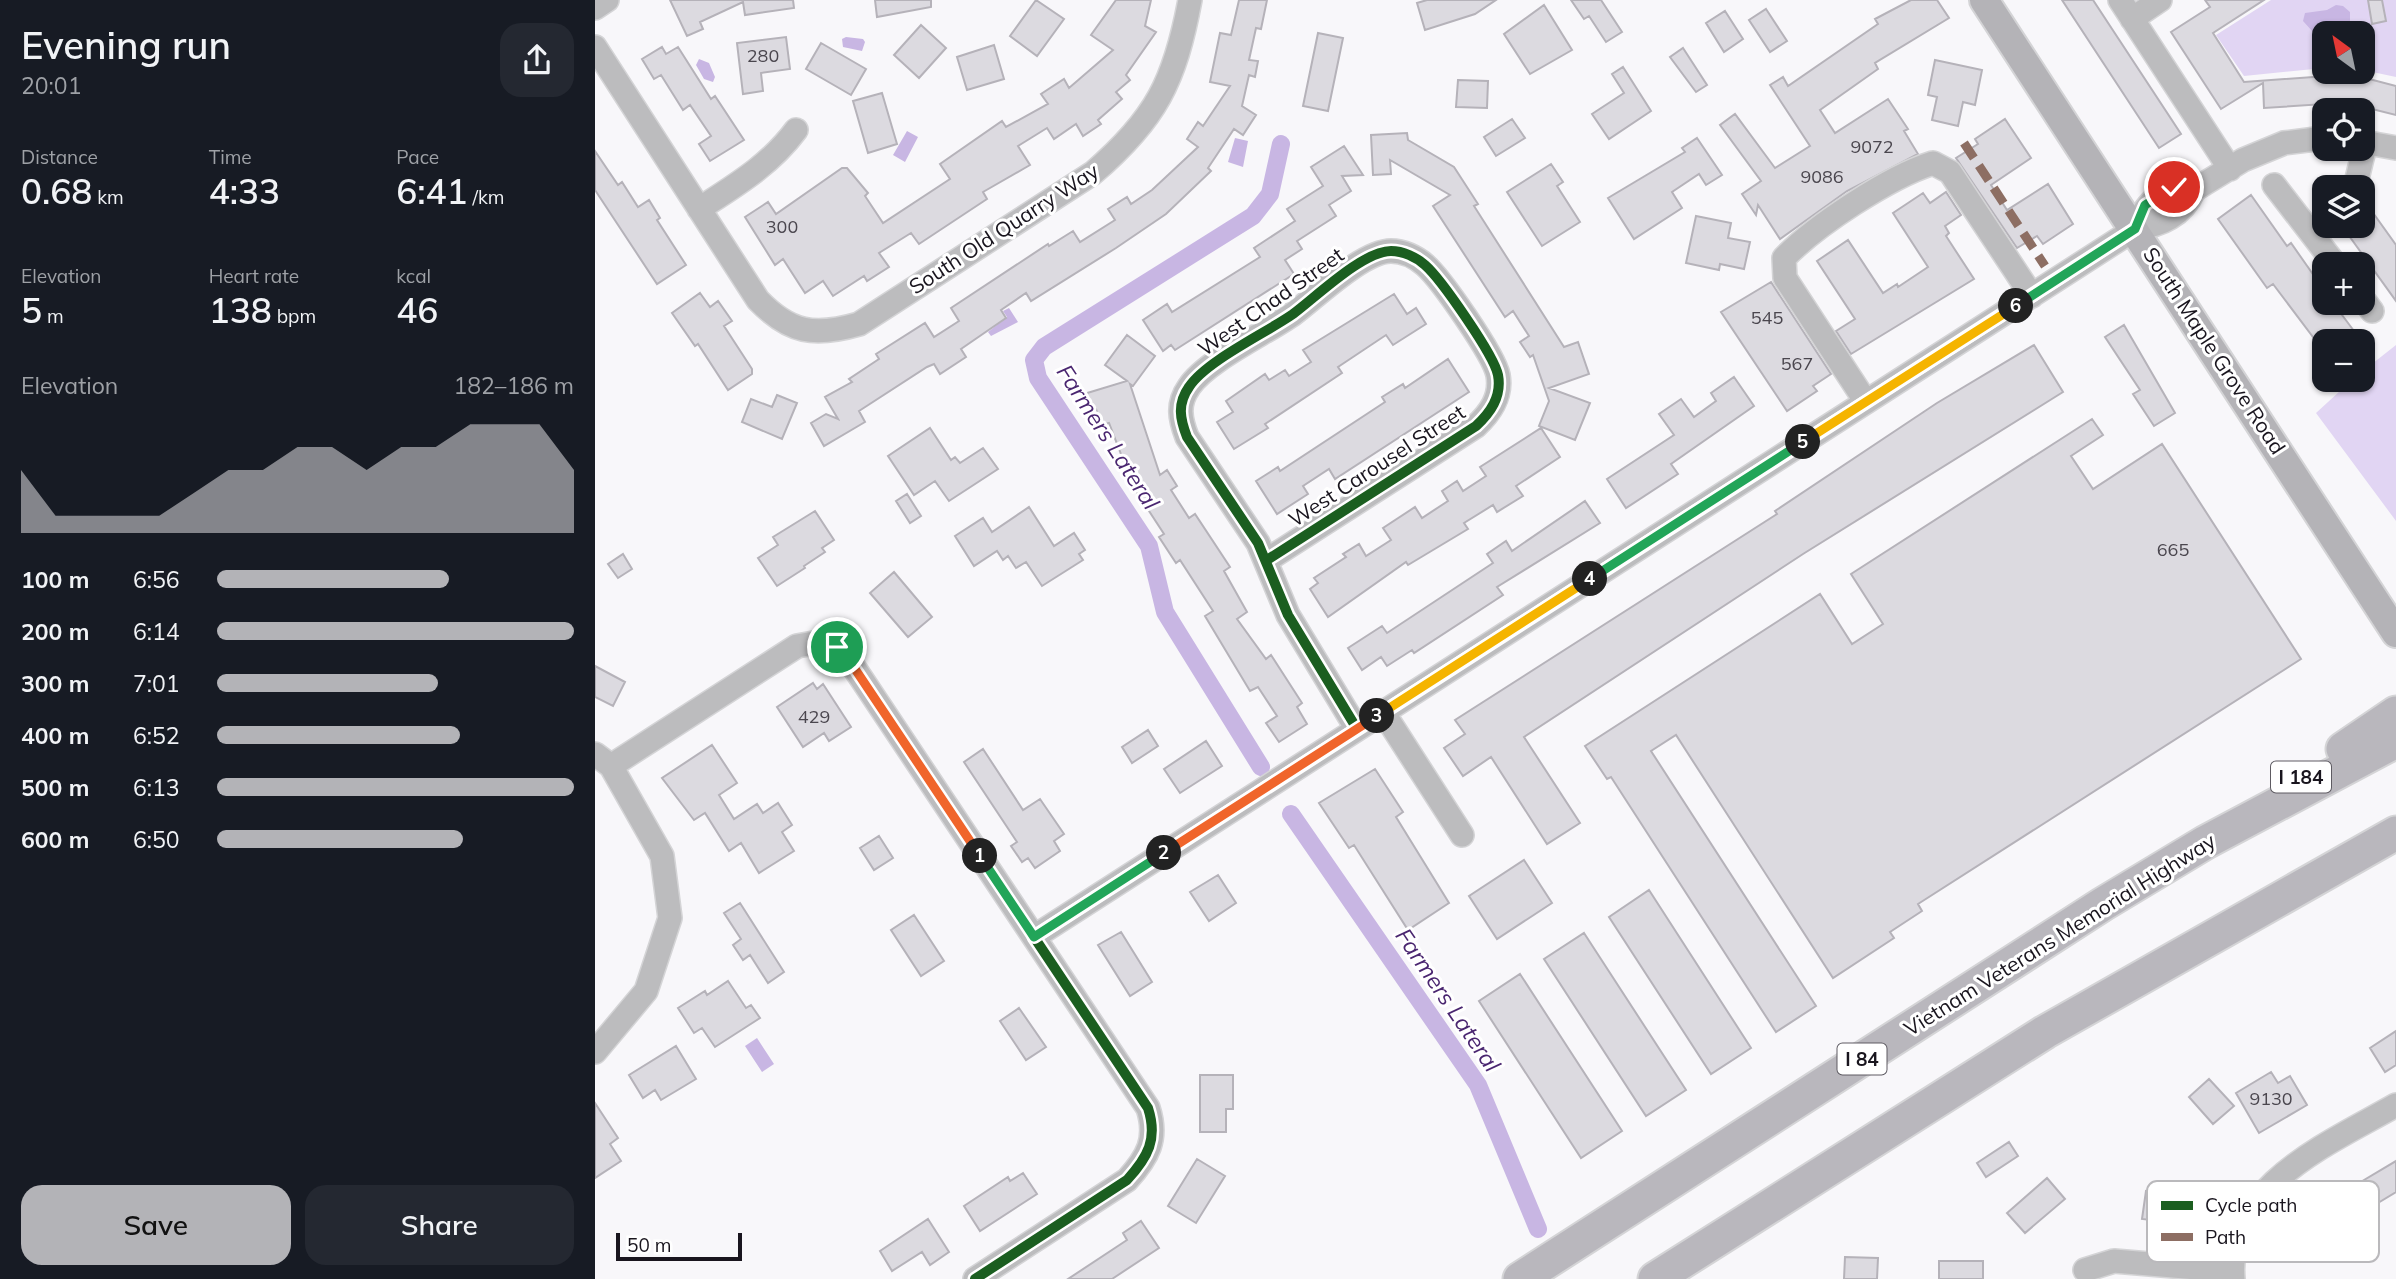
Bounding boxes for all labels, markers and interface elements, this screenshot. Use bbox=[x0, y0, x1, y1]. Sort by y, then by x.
text: Evening run bbox=[21, 21, 231, 69]
north arrow bbox=[2312, 21, 2375, 84]
map controls bbox=[2312, 21, 2375, 392]
button: share bbox=[500, 23, 574, 97]
house number: 280 bbox=[747, 44, 779, 67]
text: 20:01 bbox=[21, 71, 81, 100]
button: locate bbox=[2312, 98, 2375, 161]
house number: 9072 bbox=[1850, 135, 1894, 158]
text: Distance bbox=[21, 145, 98, 169]
text: Time bbox=[209, 145, 252, 169]
text: Pace bbox=[396, 145, 439, 169]
street label: South Old Quarry Way bbox=[904, 157, 1103, 299]
pin bbox=[2144, 157, 2204, 217]
house number: 9086 bbox=[1800, 165, 1844, 188]
icon: check bbox=[2155, 168, 2193, 206]
text: 0.68 bbox=[21, 169, 92, 213]
text: 4:33 bbox=[209, 169, 280, 213]
text: 6:41 bbox=[396, 169, 468, 213]
button: layers bbox=[2312, 175, 2375, 238]
text: km bbox=[92, 185, 124, 209]
text: /km bbox=[468, 185, 504, 209]
house number: 300 bbox=[766, 215, 798, 238]
street label: West Chad Street bbox=[1192, 241, 1348, 361]
street label: South Maple Grove Road bbox=[2138, 242, 2292, 459]
button: + bbox=[2312, 252, 2375, 315]
text: Elevation bbox=[21, 264, 101, 288]
text: Heart rate bbox=[209, 264, 299, 288]
text: kcal bbox=[396, 264, 431, 288]
text: 5 bbox=[21, 288, 42, 332]
text: 138 bbox=[209, 288, 272, 332]
text: 46 bbox=[396, 288, 438, 332]
pin: 6 bbox=[1999, 288, 2033, 324]
text: 6 bbox=[2010, 293, 2021, 317]
text: m bbox=[42, 304, 64, 328]
text: bpm bbox=[272, 304, 316, 328]
house number: 545 bbox=[1751, 306, 1783, 329]
button: − bbox=[2312, 329, 2375, 392]
house number: 567 bbox=[1781, 352, 1813, 375]
water label: Farmers Lateral bbox=[1051, 359, 1166, 515]
text: Elevation bbox=[21, 371, 118, 400]
text: 182–186 m bbox=[453, 371, 574, 400]
street label: West Carousel Street bbox=[1283, 398, 1470, 532]
pin: 5 bbox=[1785, 424, 1821, 460]
text: 5 bbox=[1797, 429, 1808, 453]
house number: 665 bbox=[2157, 538, 2189, 561]
pin: 4 bbox=[1573, 562, 1607, 596]
text: 100 m bbox=[21, 565, 89, 594]
text: 6:56 bbox=[133, 565, 180, 594]
text: 4 bbox=[1584, 566, 1595, 590]
text: 200 m bbox=[21, 617, 89, 646]
text: 6:14 bbox=[133, 617, 180, 646]
pin bbox=[807, 617, 867, 677]
icon: arrive bbox=[818, 628, 856, 666]
text: 300 m bbox=[21, 669, 89, 698]
text: 7:01 bbox=[133, 669, 180, 698]
pin: 3 bbox=[1359, 698, 1395, 734]
text: 3 bbox=[1371, 703, 1382, 727]
house number: 429 bbox=[798, 705, 830, 728]
text: 400 m bbox=[21, 721, 89, 750]
text: 6:52 bbox=[133, 721, 180, 750]
road number: I 184 bbox=[2271, 762, 2331, 792]
text: 500 m bbox=[21, 773, 89, 802]
text: 6:13 bbox=[133, 773, 180, 802]
text: 600 m bbox=[21, 825, 89, 854]
text: 6:50 bbox=[133, 825, 180, 854]
street label: Vietnam Veterans Memorial Highway bbox=[1899, 827, 2220, 1041]
pin: 2 bbox=[1147, 836, 1181, 870]
pin: 1 bbox=[963, 838, 997, 874]
text: 2 bbox=[1158, 840, 1169, 864]
text: 1 bbox=[974, 843, 985, 867]
water label: Farmers Lateral bbox=[1390, 922, 1507, 1078]
road number: I 84 bbox=[1837, 1044, 1887, 1074]
house number: 9130 bbox=[2249, 1087, 2293, 1110]
legend bbox=[2147, 1181, 2379, 1262]
button: Save bbox=[21, 1185, 291, 1265]
button: Share bbox=[305, 1185, 574, 1265]
text: Cycle path bbox=[2205, 1193, 2297, 1217]
text: Path bbox=[2205, 1225, 2246, 1249]
scale bar bbox=[616, 1230, 742, 1262]
text: 50 m bbox=[627, 1233, 671, 1257]

